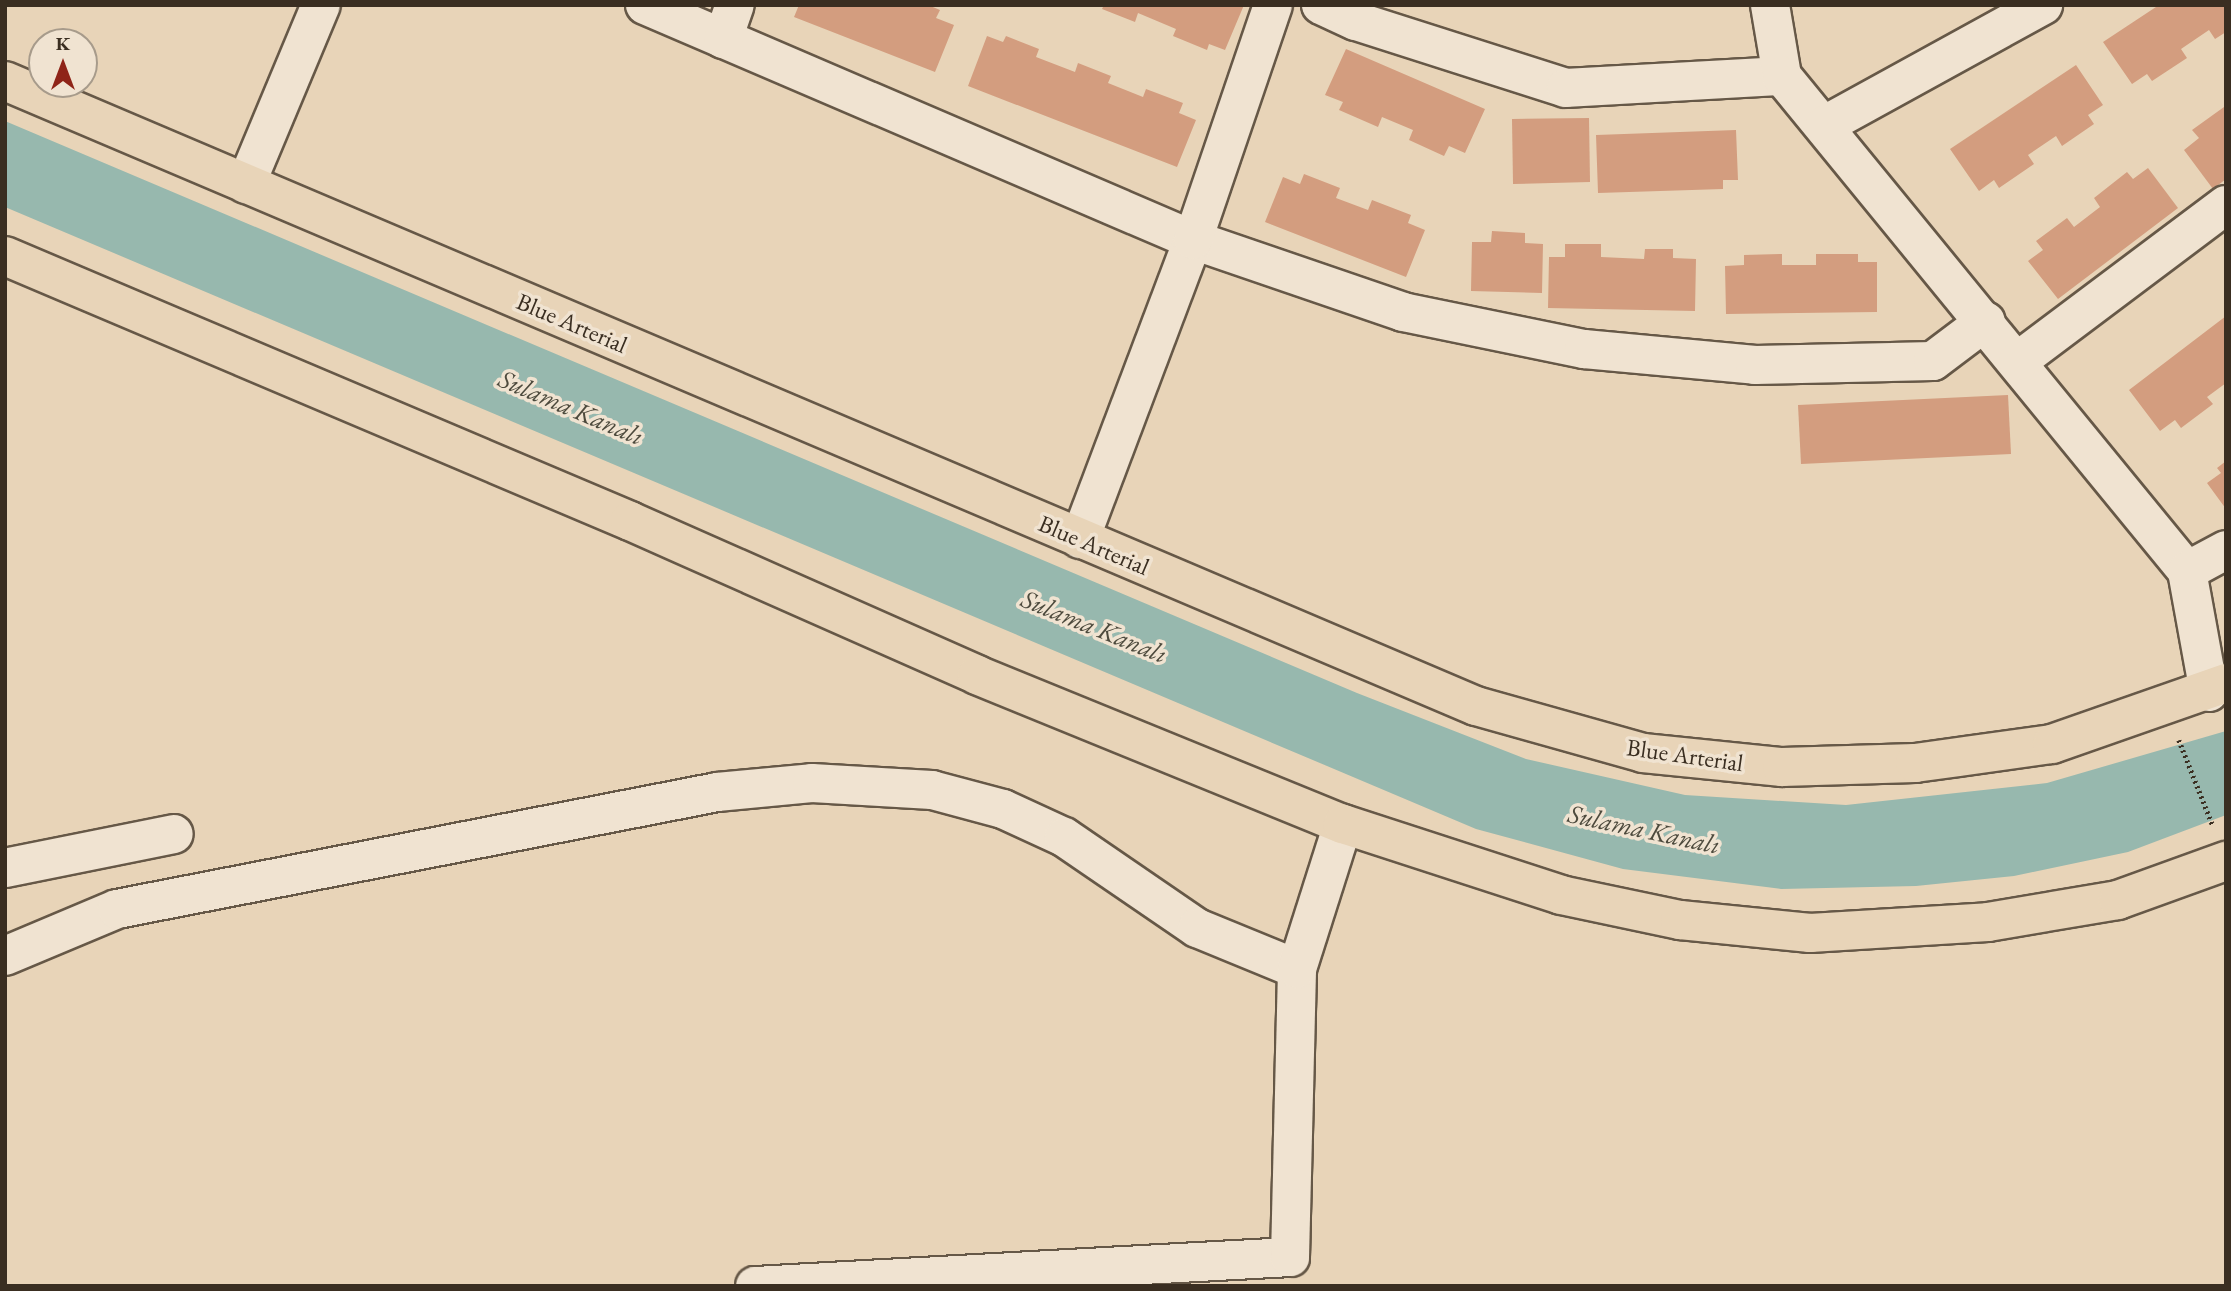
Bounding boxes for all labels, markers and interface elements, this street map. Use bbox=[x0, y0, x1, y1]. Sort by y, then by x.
north arrow bbox=[28, 28, 98, 98]
text: K bbox=[56, 31, 70, 56]
street label: Blue Arterial bbox=[512, 287, 632, 359]
water label: Sulama Kanalı bbox=[494, 363, 648, 453]
street label: Blue Arterial bbox=[1034, 509, 1154, 581]
water label: Sulama Kanalı bbox=[1017, 584, 1171, 670]
street label: Blue Arterial bbox=[1625, 733, 1745, 777]
water label: Sulama Kanalı bbox=[1565, 799, 1723, 861]

